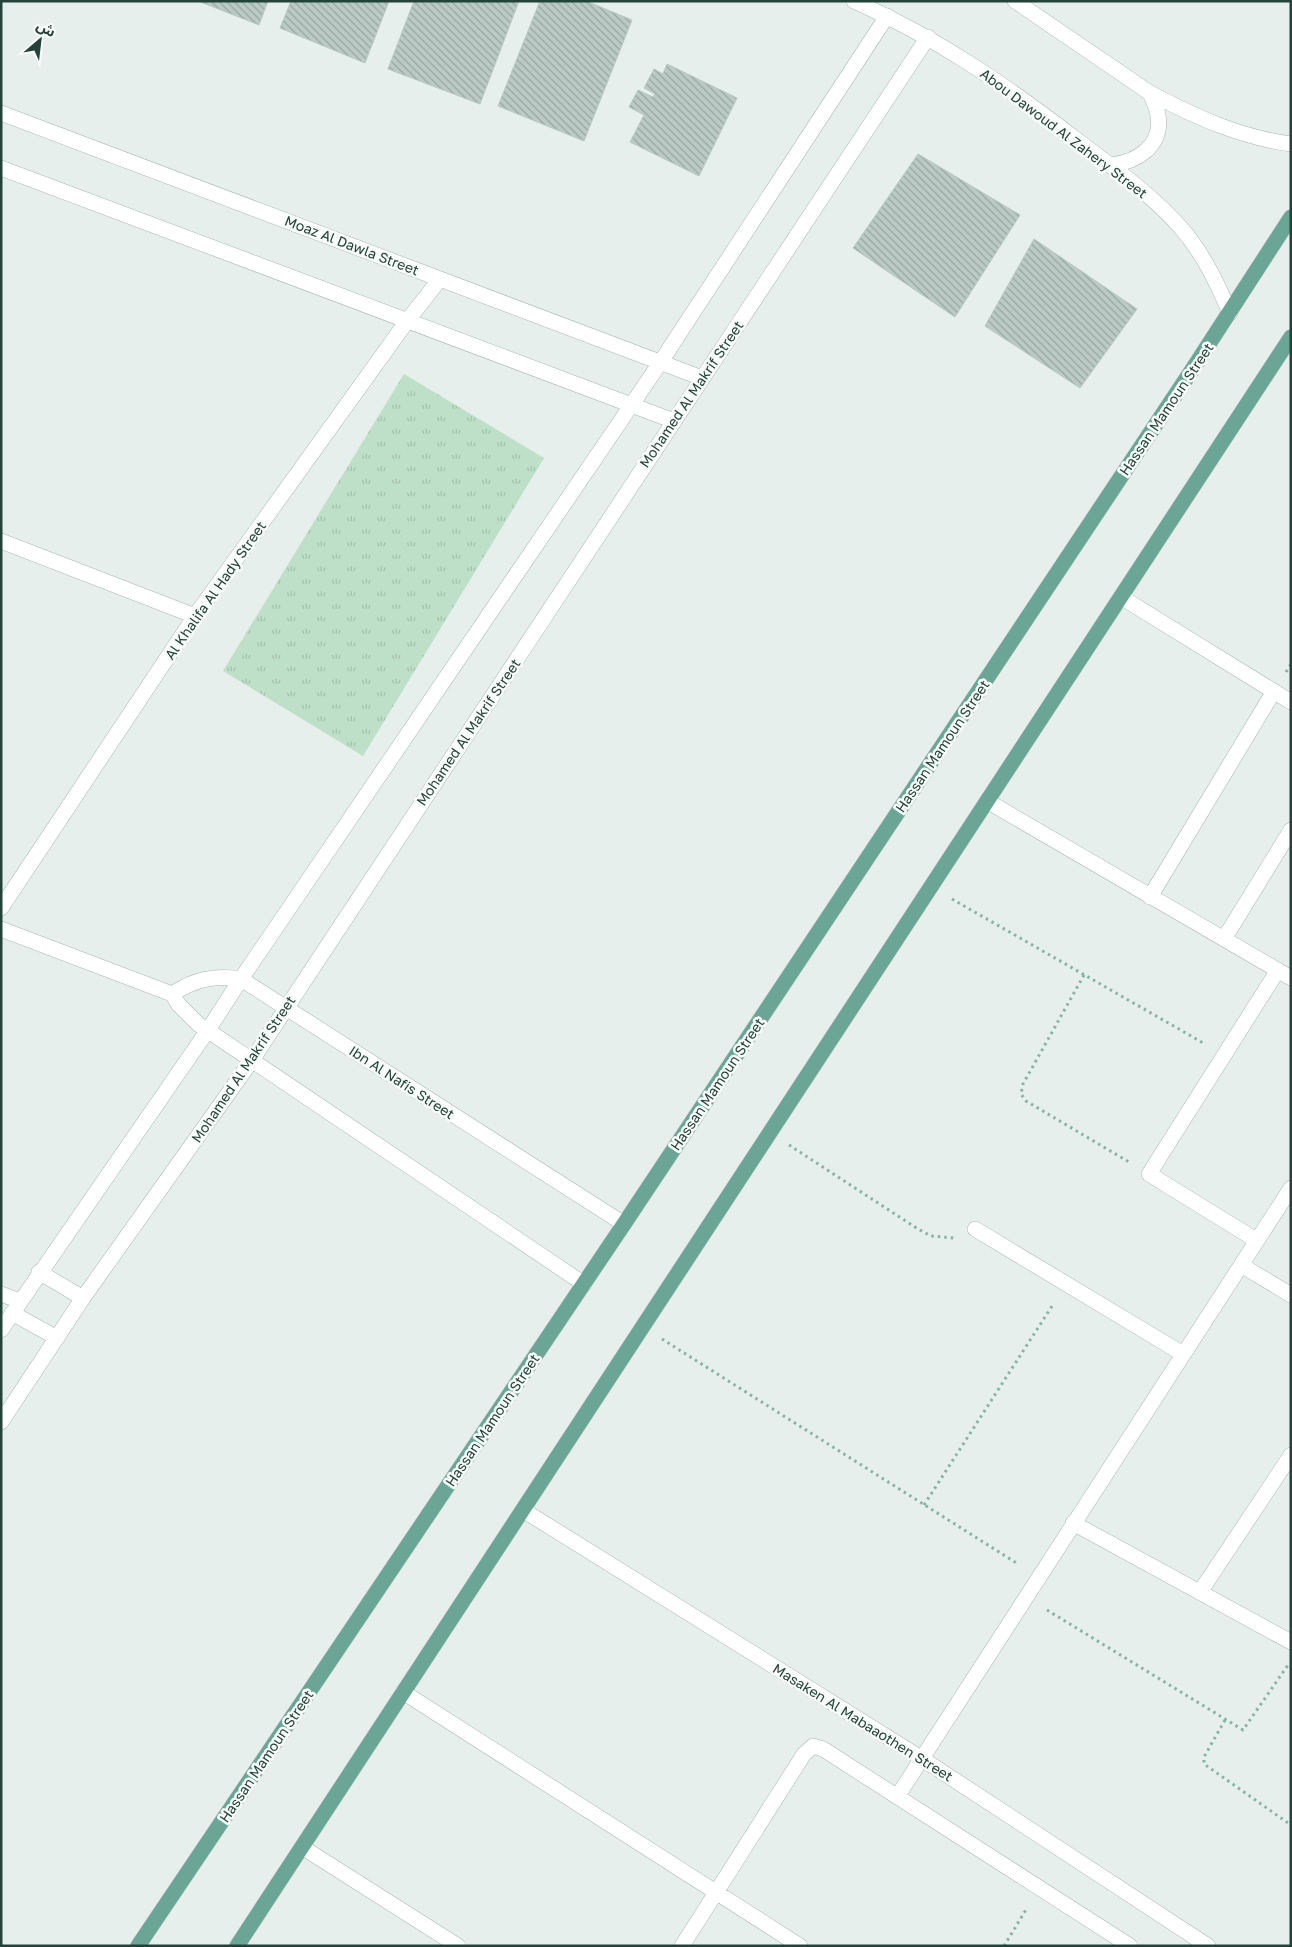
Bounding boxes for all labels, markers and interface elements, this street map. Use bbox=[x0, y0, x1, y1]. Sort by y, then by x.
north arrow bbox=[15, 15, 65, 65]
text: ش bbox=[34, 16, 59, 40]
street label: Abou Dawoud Al Zahery Street bbox=[977, 65, 1151, 201]
street label: Moaz Al Dawla Street bbox=[283, 212, 421, 278]
street label: Mohamed Al Makrif Street bbox=[635, 317, 747, 471]
street label: Hassan Mamoun Street bbox=[1115, 340, 1217, 478]
street label: Al Khalifa Al Hady Street bbox=[161, 518, 269, 662]
street label: Mohamed Al Makrif Street bbox=[412, 655, 524, 809]
street label: Hassan Mamoun Street bbox=[891, 677, 993, 815]
street label: Mohamed Al Makrif Street bbox=[187, 992, 299, 1146]
street label: Hassan Mamoun Street bbox=[666, 1015, 768, 1153]
street label: Ibn Al Nafis Street bbox=[346, 1042, 458, 1122]
street label: Hassan Mamoun Street bbox=[441, 1351, 543, 1489]
street label: Masaken Al Mabaaothen Street bbox=[770, 1659, 956, 1785]
street label: Hassan Mamoun Street bbox=[215, 1687, 317, 1825]

